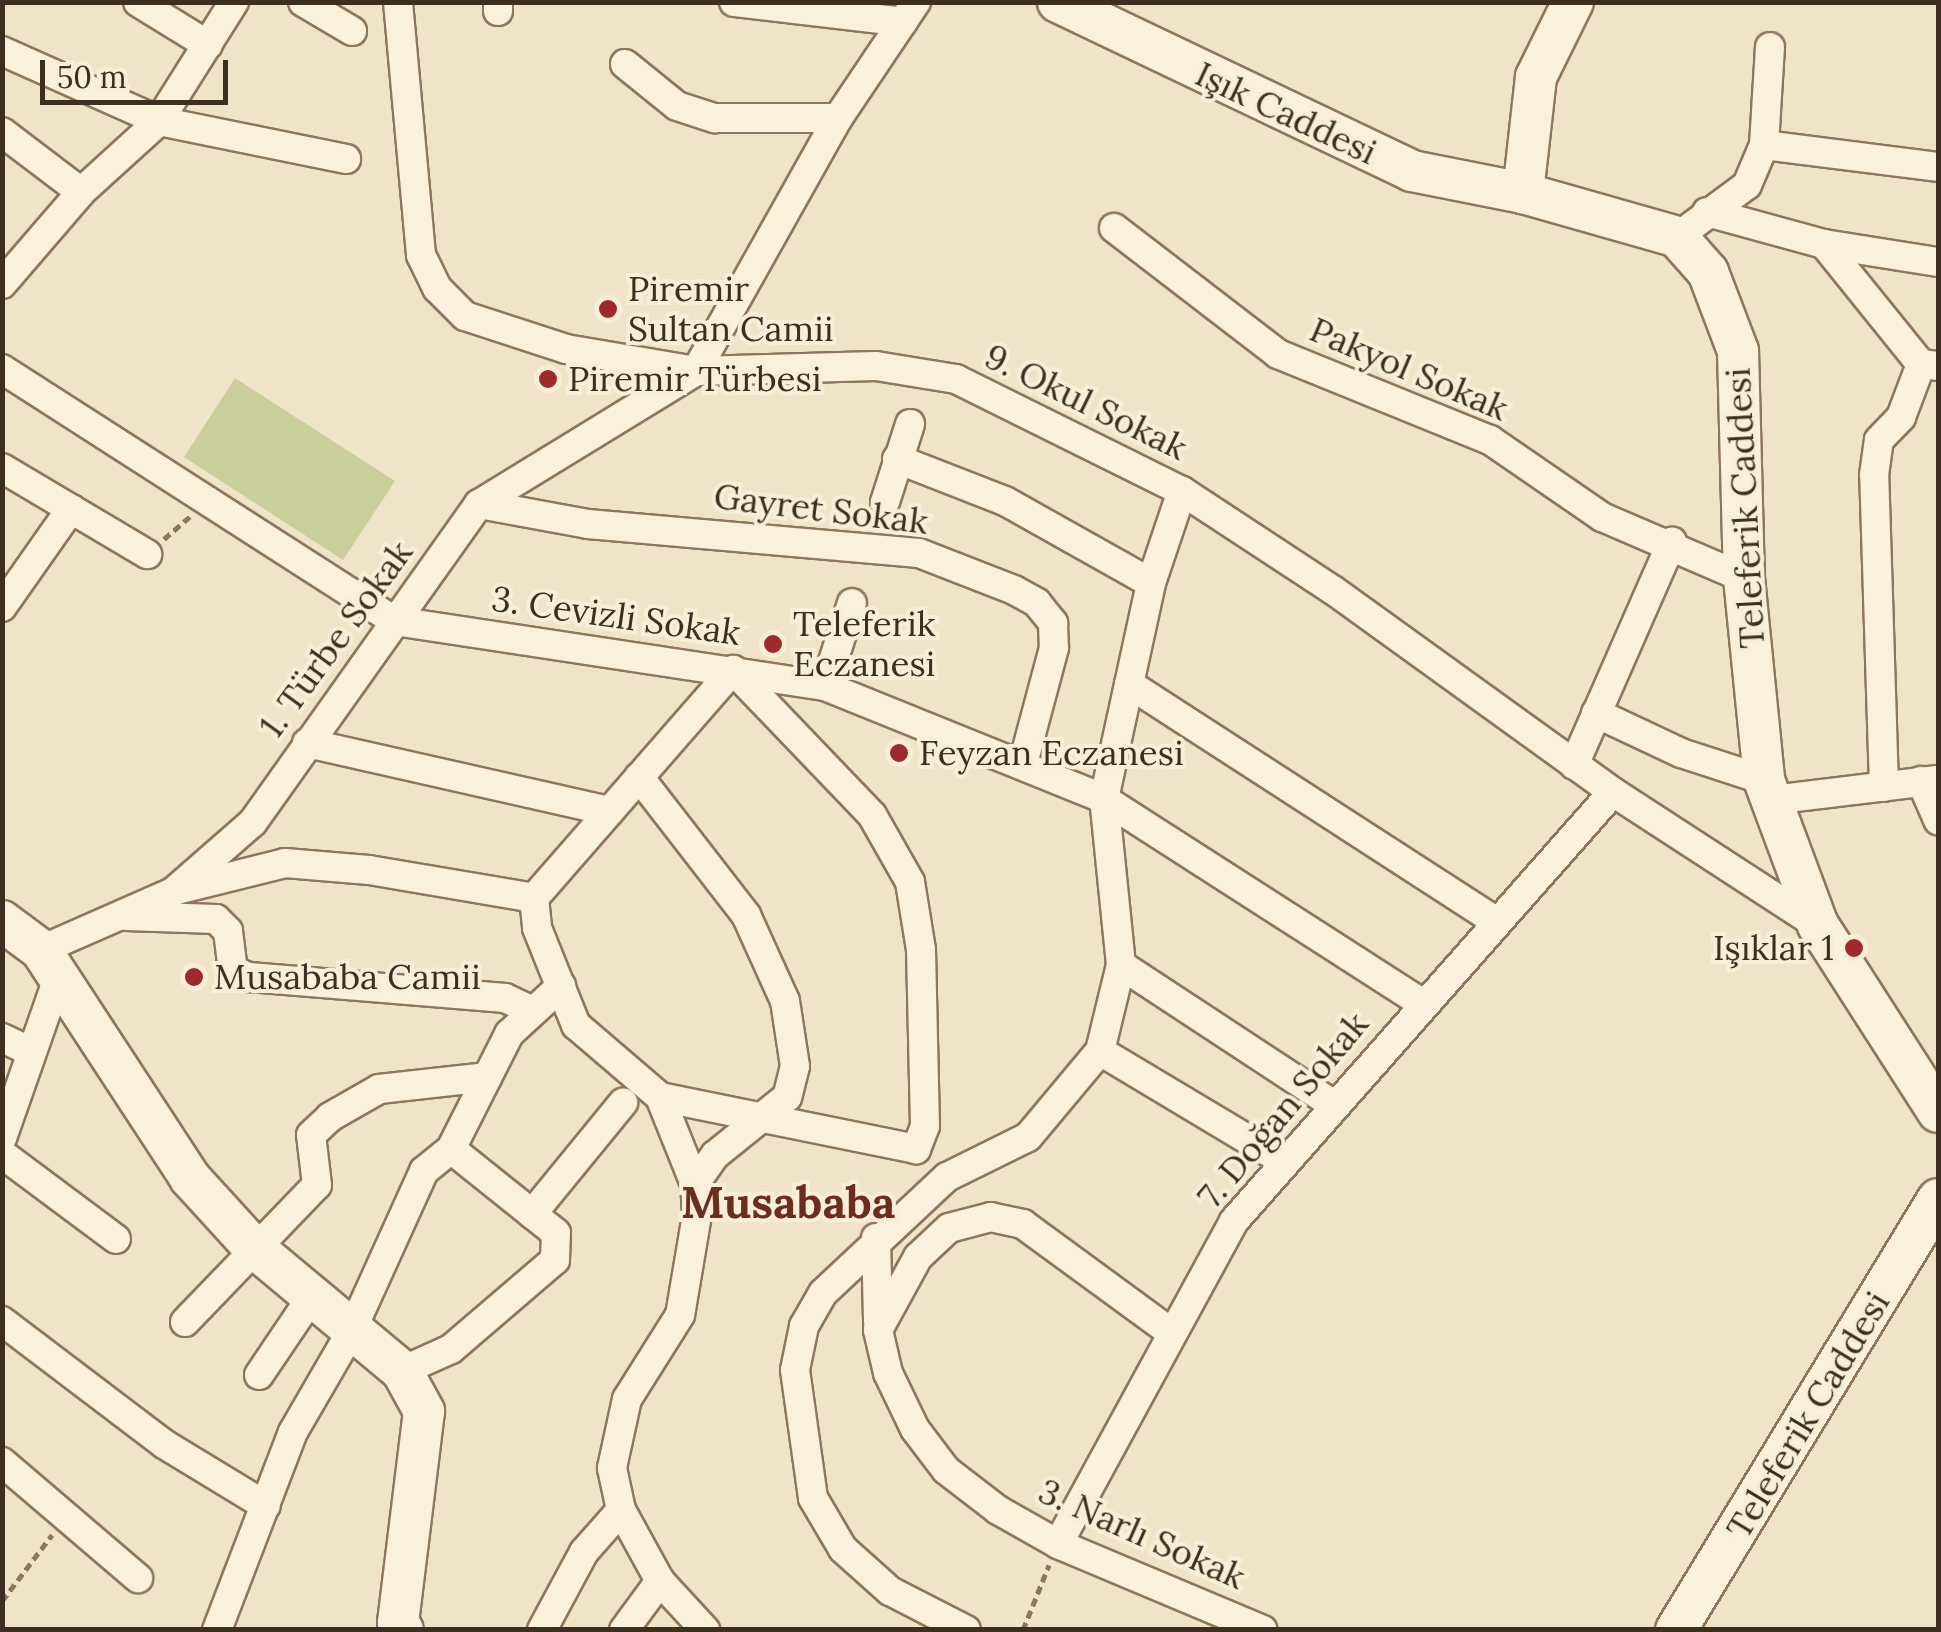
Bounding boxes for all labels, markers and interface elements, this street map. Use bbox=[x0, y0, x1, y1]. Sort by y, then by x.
scale bar bbox=[45, 40, 232, 102]
street label: Işık Caddesi bbox=[1189, 53, 1383, 173]
text: 50 m bbox=[57, 58, 127, 96]
place label: Piremir Sultan Camii bbox=[628, 268, 834, 350]
marker: Piremir Sultan Camii bbox=[597, 298, 619, 320]
street label: Pakyol Sokak bbox=[1304, 308, 1514, 430]
street label: 9. Okul Sokak bbox=[978, 335, 1194, 469]
place label: Piremir Türbesi bbox=[568, 358, 822, 400]
street label: Teleferik Caddesi bbox=[1717, 367, 1773, 649]
marker: Piremir Türbesi bbox=[537, 368, 559, 390]
street label: Gayret Sokak bbox=[712, 475, 930, 543]
street label: 1. Türbe Sokak bbox=[251, 532, 421, 746]
street label: 3. Cevizli Sokak bbox=[489, 578, 743, 654]
place label: Teleferik Eczanesi bbox=[793, 603, 936, 685]
marker: Teleferik Eczanesi bbox=[762, 633, 784, 655]
place label: Feyzan Eczanesi bbox=[919, 732, 1184, 774]
marker: Feyzan Eczanesi bbox=[888, 742, 910, 764]
place label: Işıklar 1 bbox=[1713, 927, 1834, 969]
marker: Işıklar 1 bbox=[1843, 937, 1865, 959]
place label: Musababa Camii bbox=[214, 956, 481, 998]
marker: Musababa Camii bbox=[183, 966, 205, 988]
street label: 7. Doğan Sokak bbox=[1189, 1004, 1377, 1216]
district label: Musababa bbox=[681, 1175, 895, 1229]
street label: Teleferik Caddesi bbox=[1718, 1284, 1898, 1546]
street label: 3. Narlı Sokak bbox=[1032, 1470, 1252, 1598]

